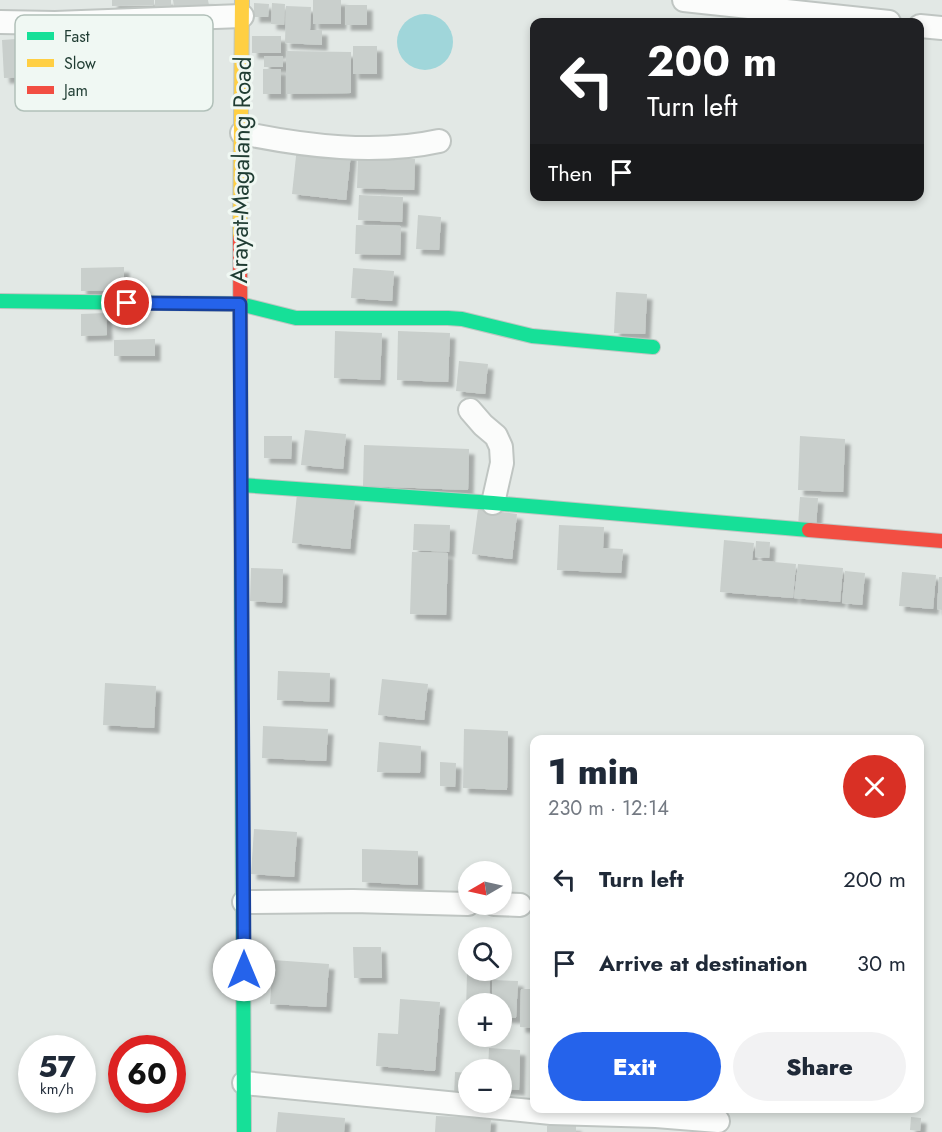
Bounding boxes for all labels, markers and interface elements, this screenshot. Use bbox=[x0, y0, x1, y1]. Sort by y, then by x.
legend bbox=[15, 15, 213, 111]
text: Fast bbox=[64, 25, 90, 48]
text: 200 m bbox=[647, 31, 777, 92]
icon: left bbox=[548, 42, 626, 120]
text: Slow bbox=[64, 52, 96, 75]
street label: Arayat-Magalang Road bbox=[221, 56, 260, 284]
text: Jam bbox=[62, 79, 88, 102]
text: Turn left bbox=[647, 87, 737, 126]
icon: arrive bbox=[605, 156, 638, 189]
text: Then bbox=[548, 157, 593, 189]
pin bbox=[101, 277, 152, 328]
icon: arrive bbox=[110, 286, 143, 319]
text: 1 min bbox=[548, 745, 639, 797]
button: close bbox=[843, 755, 906, 818]
text: 230 m · 12:14 bbox=[548, 794, 669, 823]
north arrow bbox=[458, 861, 512, 915]
map controls bbox=[458, 861, 512, 1113]
icon: left bbox=[548, 863, 581, 896]
text: Turn left bbox=[599, 863, 684, 895]
text: 200 m bbox=[843, 863, 906, 895]
button: search bbox=[458, 927, 512, 981]
position arrow bbox=[212, 938, 276, 1002]
icon: arrive bbox=[548, 947, 581, 980]
text: Arrive at destination bbox=[599, 947, 808, 979]
text: 30 m bbox=[857, 947, 906, 979]
button: + bbox=[458, 993, 512, 1047]
button: Exit bbox=[548, 1032, 721, 1101]
button: Share bbox=[733, 1032, 906, 1101]
speed limit sign: 60 bbox=[108, 1035, 186, 1113]
text: 57 bbox=[38, 1045, 76, 1088]
button: − bbox=[458, 1059, 512, 1113]
text: km/h bbox=[40, 1078, 74, 1100]

